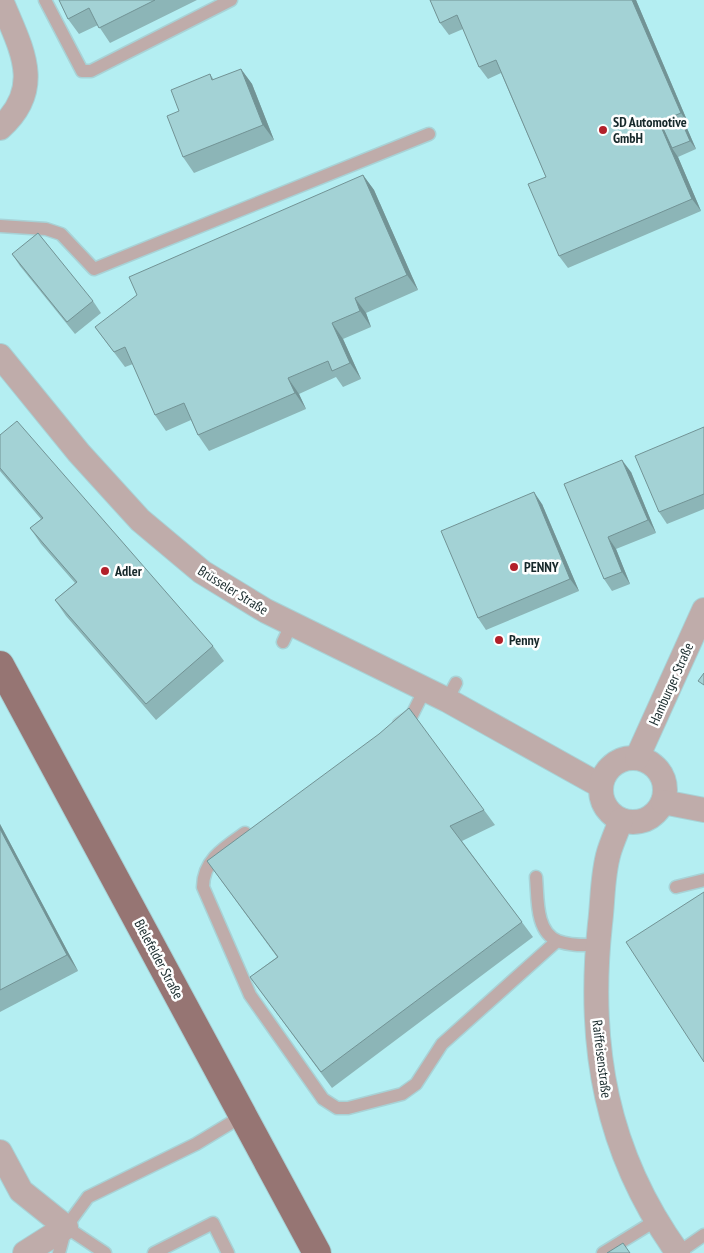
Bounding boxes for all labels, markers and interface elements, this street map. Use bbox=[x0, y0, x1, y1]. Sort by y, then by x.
place label: SD Automotive GmbH bbox=[613, 113, 687, 147]
marker: SD Automotive GmbH bbox=[597, 124, 609, 136]
place label: PENNY bbox=[524, 558, 559, 576]
street label: Brüsseler Straße bbox=[195, 561, 272, 619]
marker: PENNY bbox=[508, 561, 520, 573]
place label: Adler bbox=[114, 562, 143, 580]
marker: Adler bbox=[99, 565, 111, 577]
place label: Penny bbox=[509, 631, 540, 649]
marker: Penny bbox=[493, 634, 505, 646]
street label: Hamburger Straße bbox=[645, 640, 697, 728]
street label: Bielefelder Straße bbox=[131, 916, 188, 1002]
street label: Raiffeisenstraße bbox=[588, 1019, 616, 1099]

